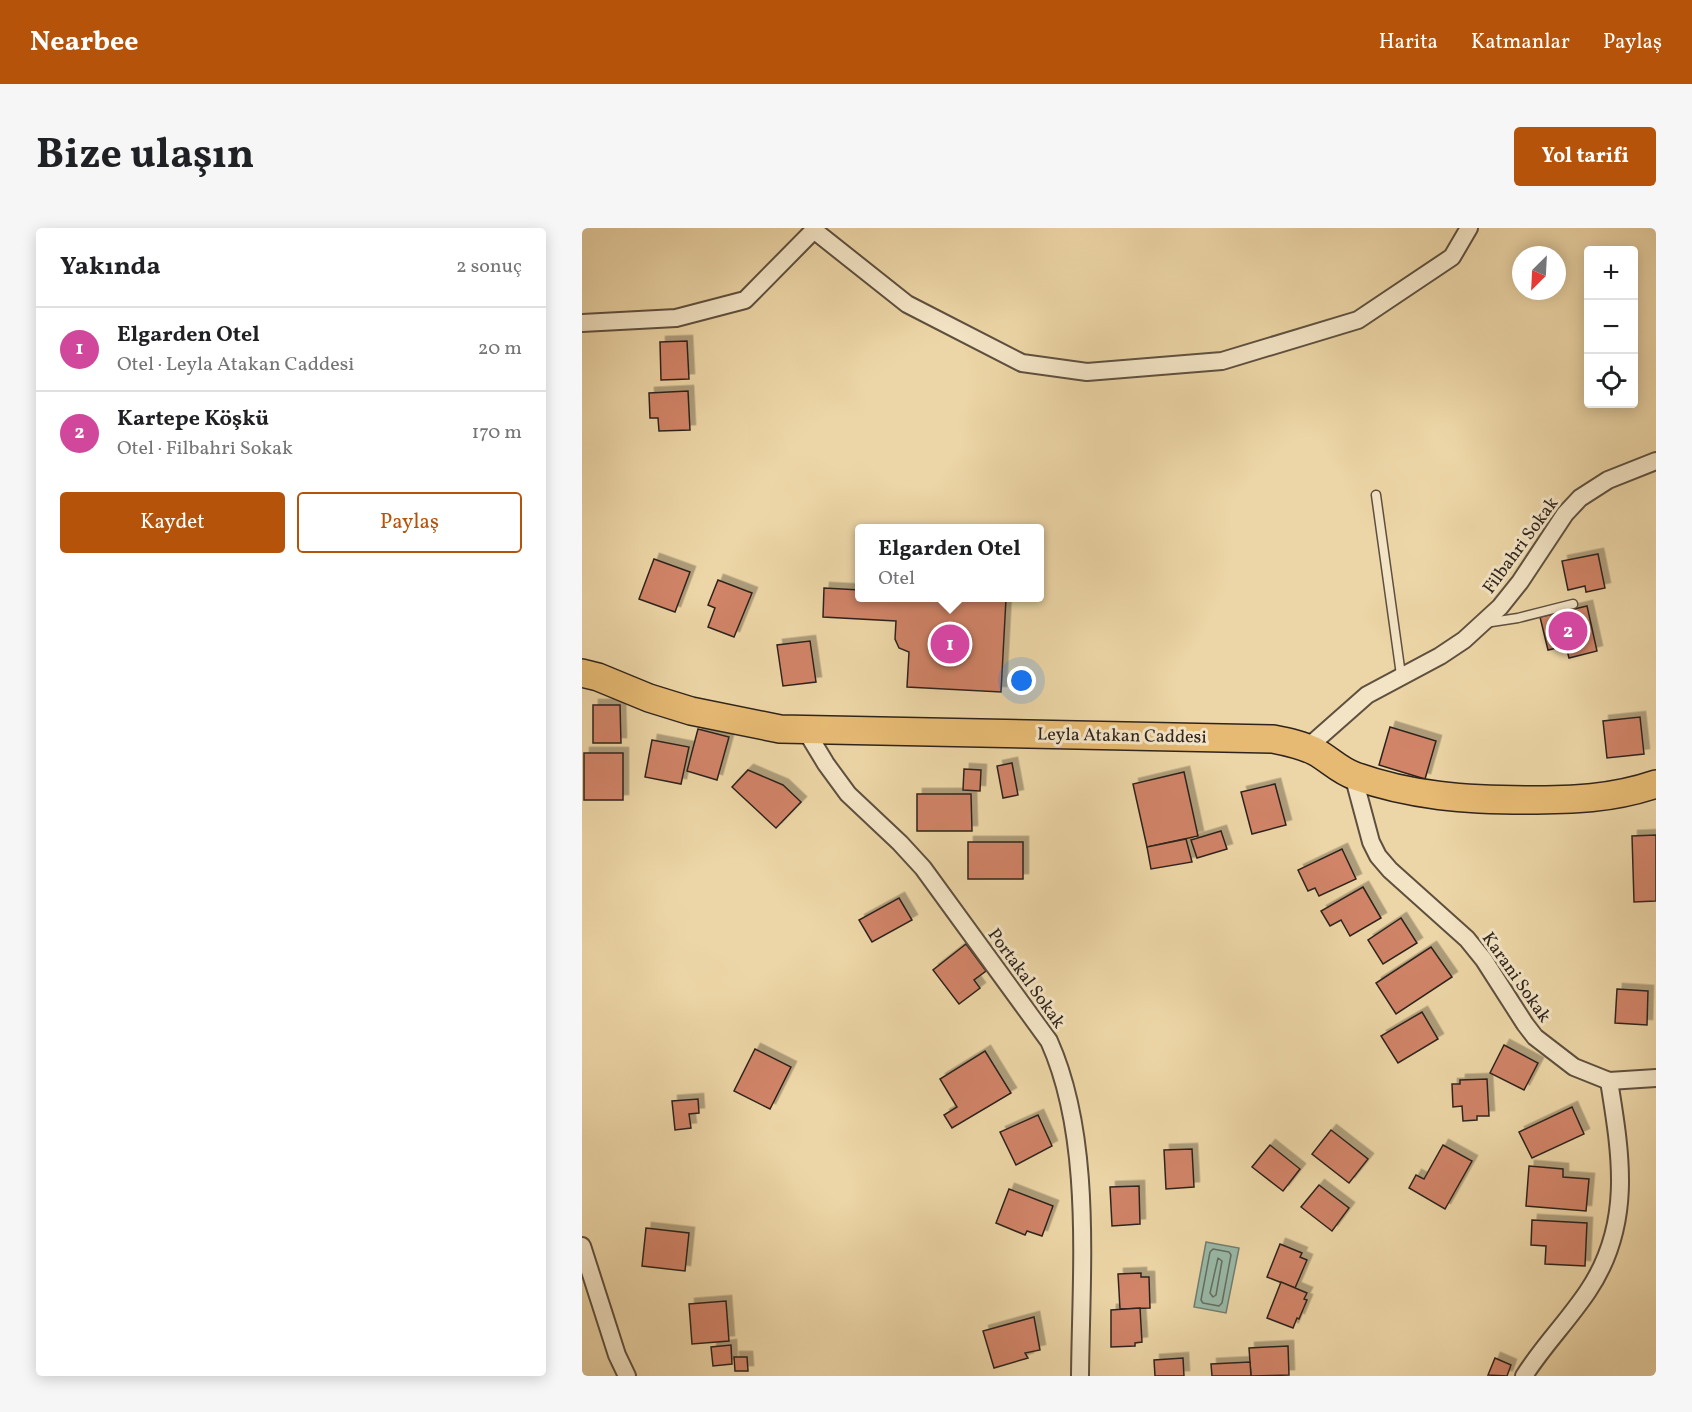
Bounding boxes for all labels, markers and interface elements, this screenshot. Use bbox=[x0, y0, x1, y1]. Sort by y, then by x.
text: Nearbee bbox=[30, 23, 139, 62]
text: Harita bbox=[1379, 28, 1438, 57]
text: Katmanlar bbox=[1471, 28, 1570, 57]
text: Paylaş bbox=[1603, 28, 1662, 57]
text: Bize ulaşın bbox=[36, 127, 255, 186]
button: Yol tarifi bbox=[1514, 127, 1656, 186]
north arrow bbox=[1512, 246, 1566, 300]
map controls bbox=[1584, 246, 1638, 408]
button: + bbox=[1584, 246, 1638, 300]
text: Yakında bbox=[60, 249, 161, 285]
text: 2 sonuç bbox=[456, 253, 522, 281]
button: − bbox=[1584, 300, 1638, 354]
text: Elgarden Otel bbox=[117, 320, 260, 351]
text: 1 bbox=[75, 335, 84, 363]
text: 20 m bbox=[478, 335, 522, 363]
text: Otel · Leyla Atakan Caddesi bbox=[117, 351, 354, 379]
button: locate bbox=[1584, 354, 1638, 408]
text: Kartepe Köşkü bbox=[117, 404, 269, 435]
text: 2 bbox=[74, 419, 85, 447]
text: 170 m bbox=[472, 419, 522, 447]
text: Otel · Filbahri Sokak bbox=[117, 435, 293, 463]
button: Kaydet bbox=[60, 492, 285, 553]
button: Paylaş bbox=[297, 492, 522, 553]
street label: Filbahri Sokak bbox=[1477, 492, 1565, 599]
popup bbox=[855, 524, 1044, 602]
text: Elgarden Otel bbox=[878, 534, 1021, 565]
text: Otel bbox=[878, 565, 915, 593]
pin: 2 bbox=[1548, 608, 1588, 654]
pin: 1 bbox=[930, 622, 970, 666]
your location bbox=[1007, 666, 1036, 695]
street label: Leyla Atakan Caddesi bbox=[1037, 723, 1207, 750]
street label: Portakal Sokak bbox=[981, 924, 1071, 1034]
street label: Karani Sokak bbox=[1475, 928, 1556, 1028]

